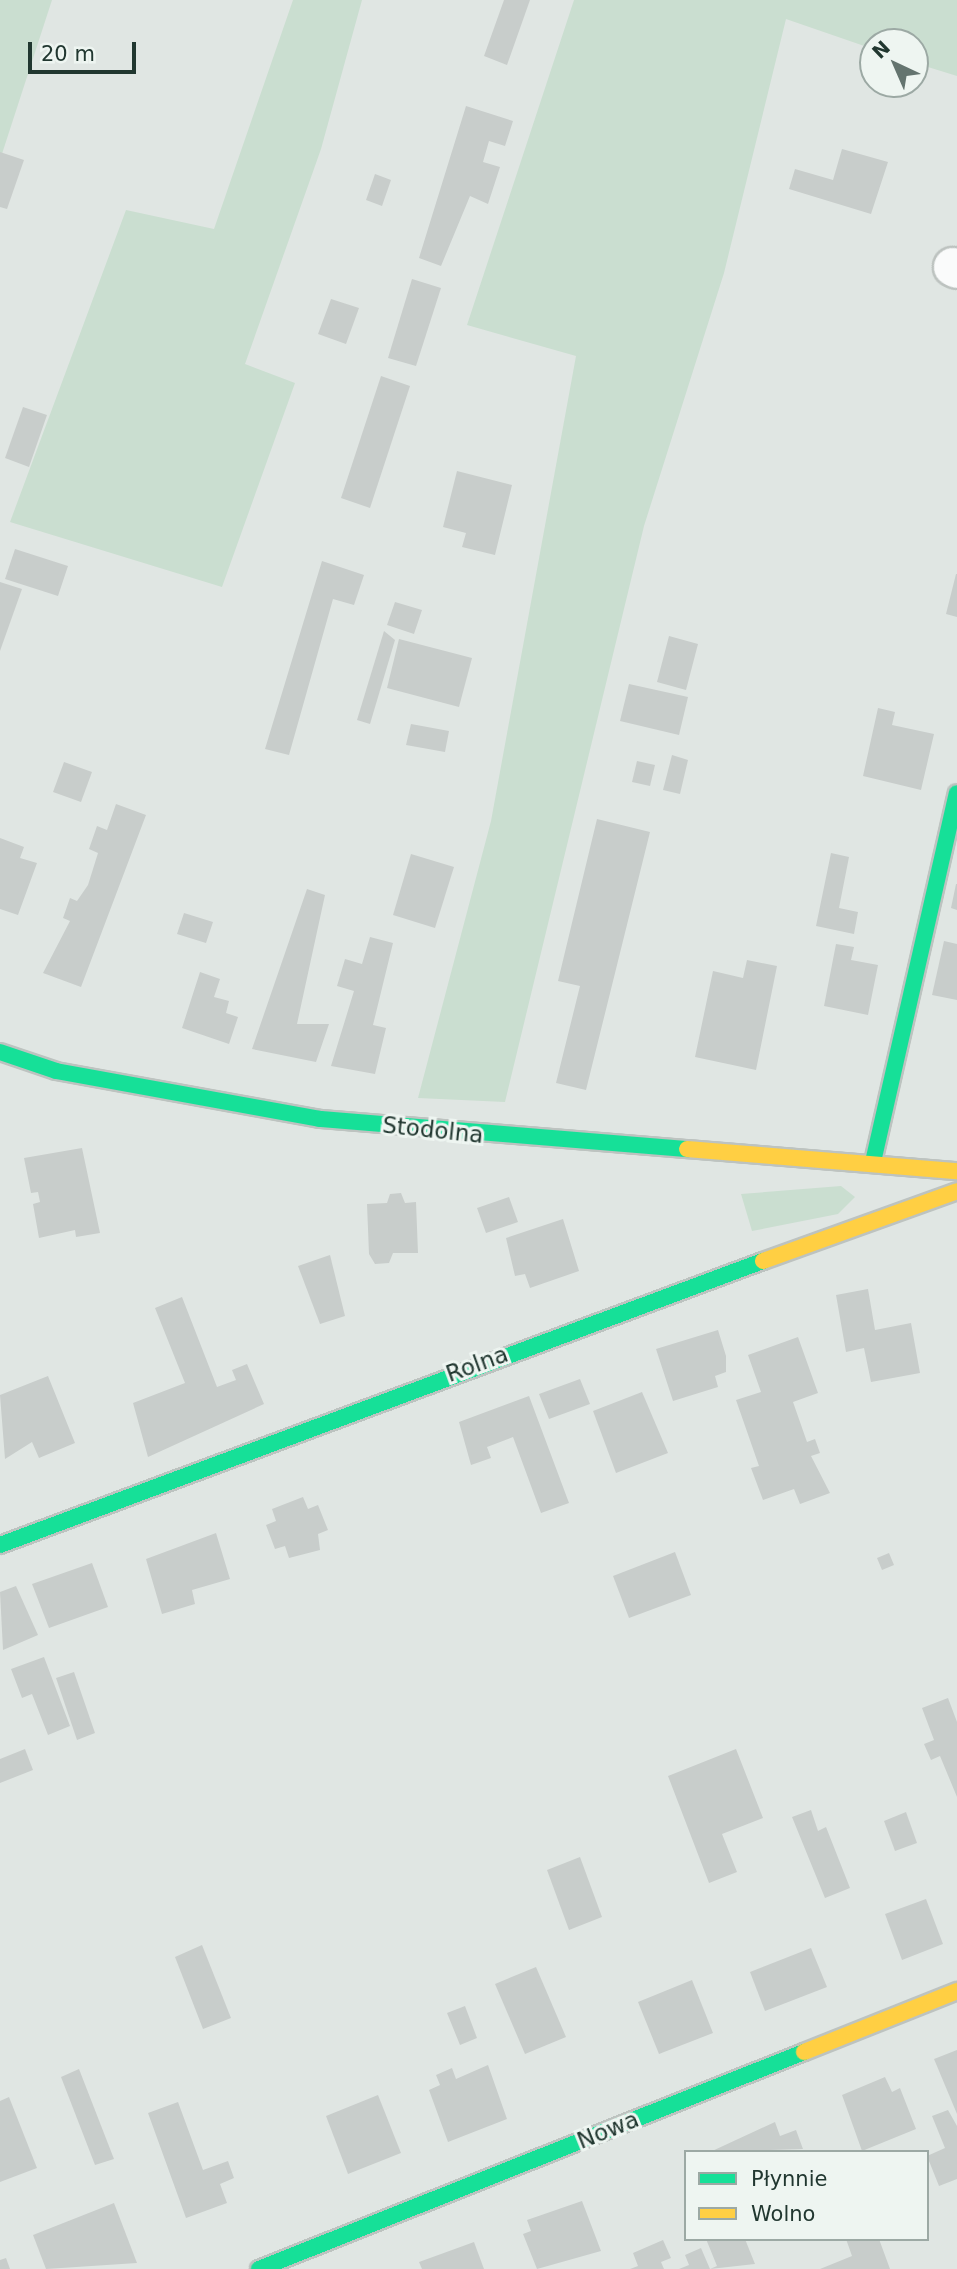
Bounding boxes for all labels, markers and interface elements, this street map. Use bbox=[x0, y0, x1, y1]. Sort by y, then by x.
scale bar bbox=[32, 28, 140, 72]
north arrow bbox=[859, 28, 929, 98]
text: N bbox=[867, 36, 894, 63]
text: 20 m bbox=[41, 42, 95, 66]
street label: Stodolna bbox=[381, 1111, 485, 1149]
street label: Rolna bbox=[442, 1340, 512, 1388]
street label: Nowa bbox=[573, 2105, 643, 2155]
legend bbox=[684, 2150, 929, 2241]
text: Płynnie bbox=[751, 2167, 827, 2191]
text: Wolno bbox=[751, 2202, 815, 2226]

